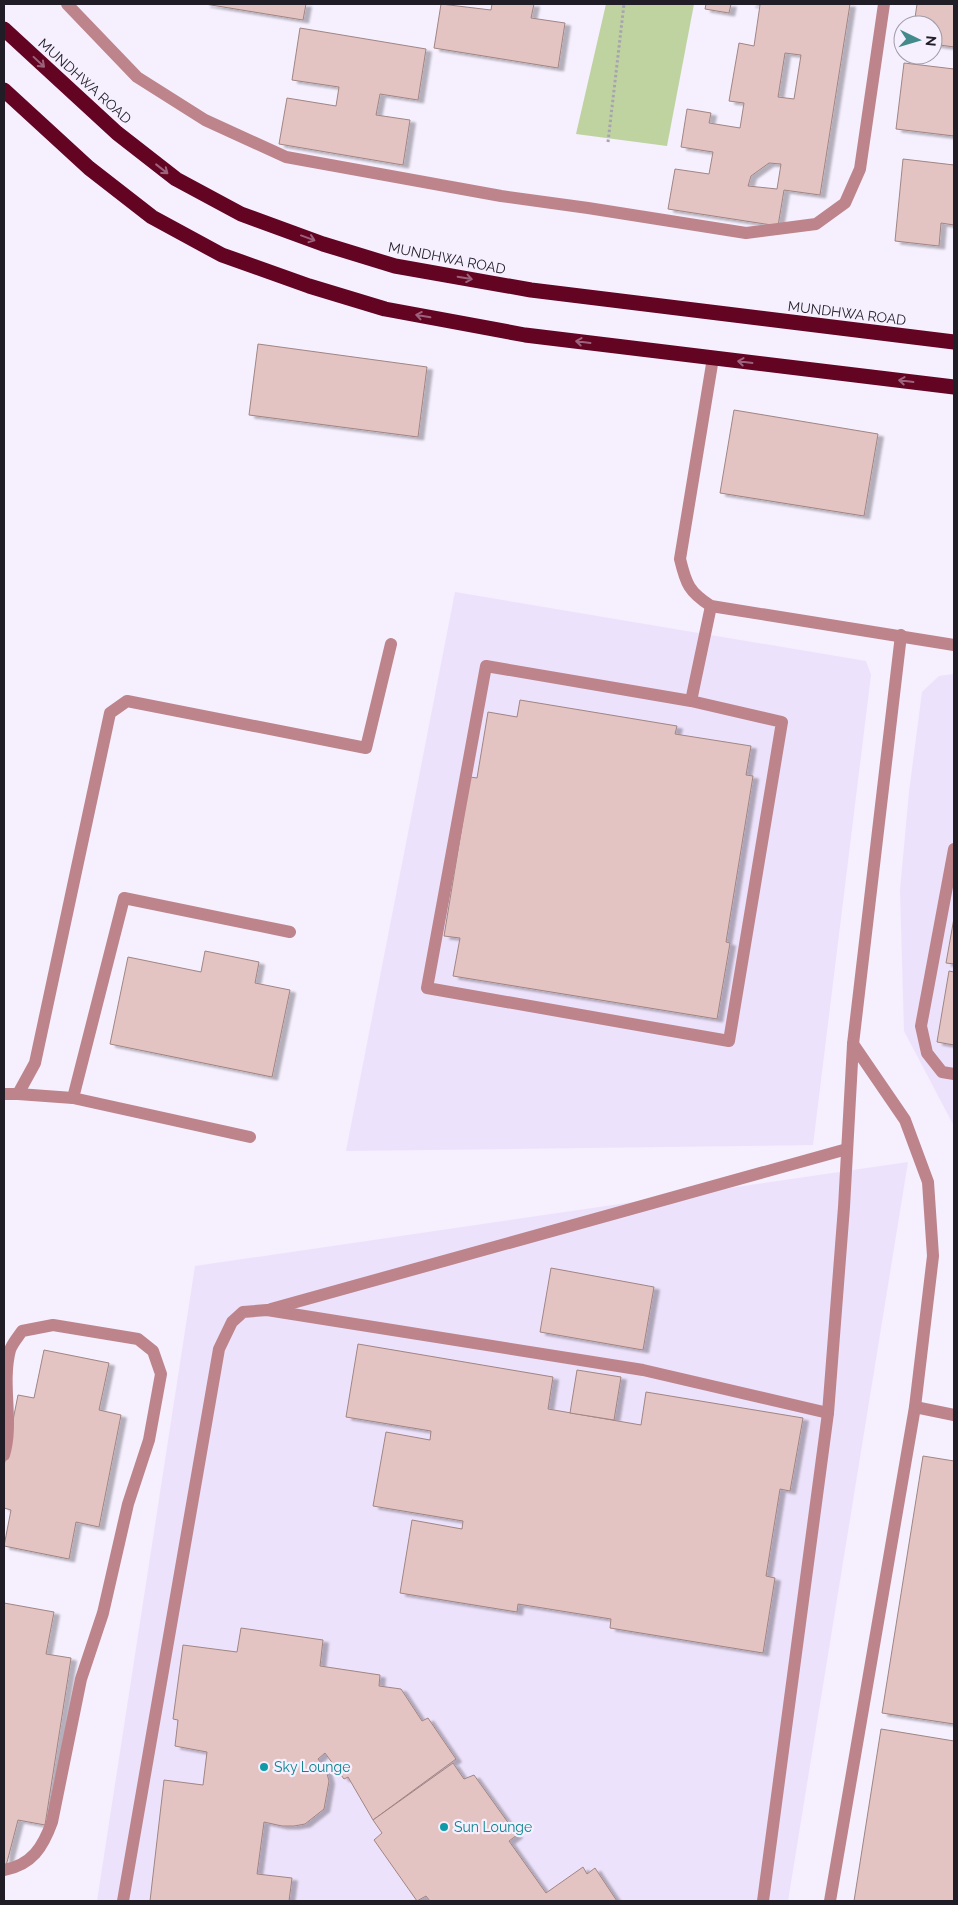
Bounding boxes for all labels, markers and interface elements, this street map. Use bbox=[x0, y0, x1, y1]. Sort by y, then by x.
north arrow bbox=[893, 15, 943, 65]
street label: MUNDHWA ROAD bbox=[35, 35, 135, 127]
text: N bbox=[923, 35, 939, 47]
one-way arrow bbox=[33, 56, 46, 68]
one-way arrow bbox=[155, 163, 168, 174]
one-way arrow bbox=[300, 234, 315, 243]
street label: MUNDHWA ROAD bbox=[387, 239, 507, 277]
one-way arrow bbox=[457, 274, 473, 284]
street label: MUNDHWA ROAD bbox=[787, 298, 907, 328]
one-way arrow bbox=[415, 310, 431, 320]
one-way arrow bbox=[576, 337, 592, 347]
one-way arrow bbox=[737, 357, 753, 367]
one-way arrow bbox=[898, 376, 914, 386]
place label: Sky Lounge bbox=[274, 1759, 350, 1775]
marker: Sky Lounge bbox=[258, 1761, 270, 1773]
place label: Sun Lounge bbox=[454, 1819, 532, 1835]
marker: Sun Lounge bbox=[438, 1821, 450, 1833]

